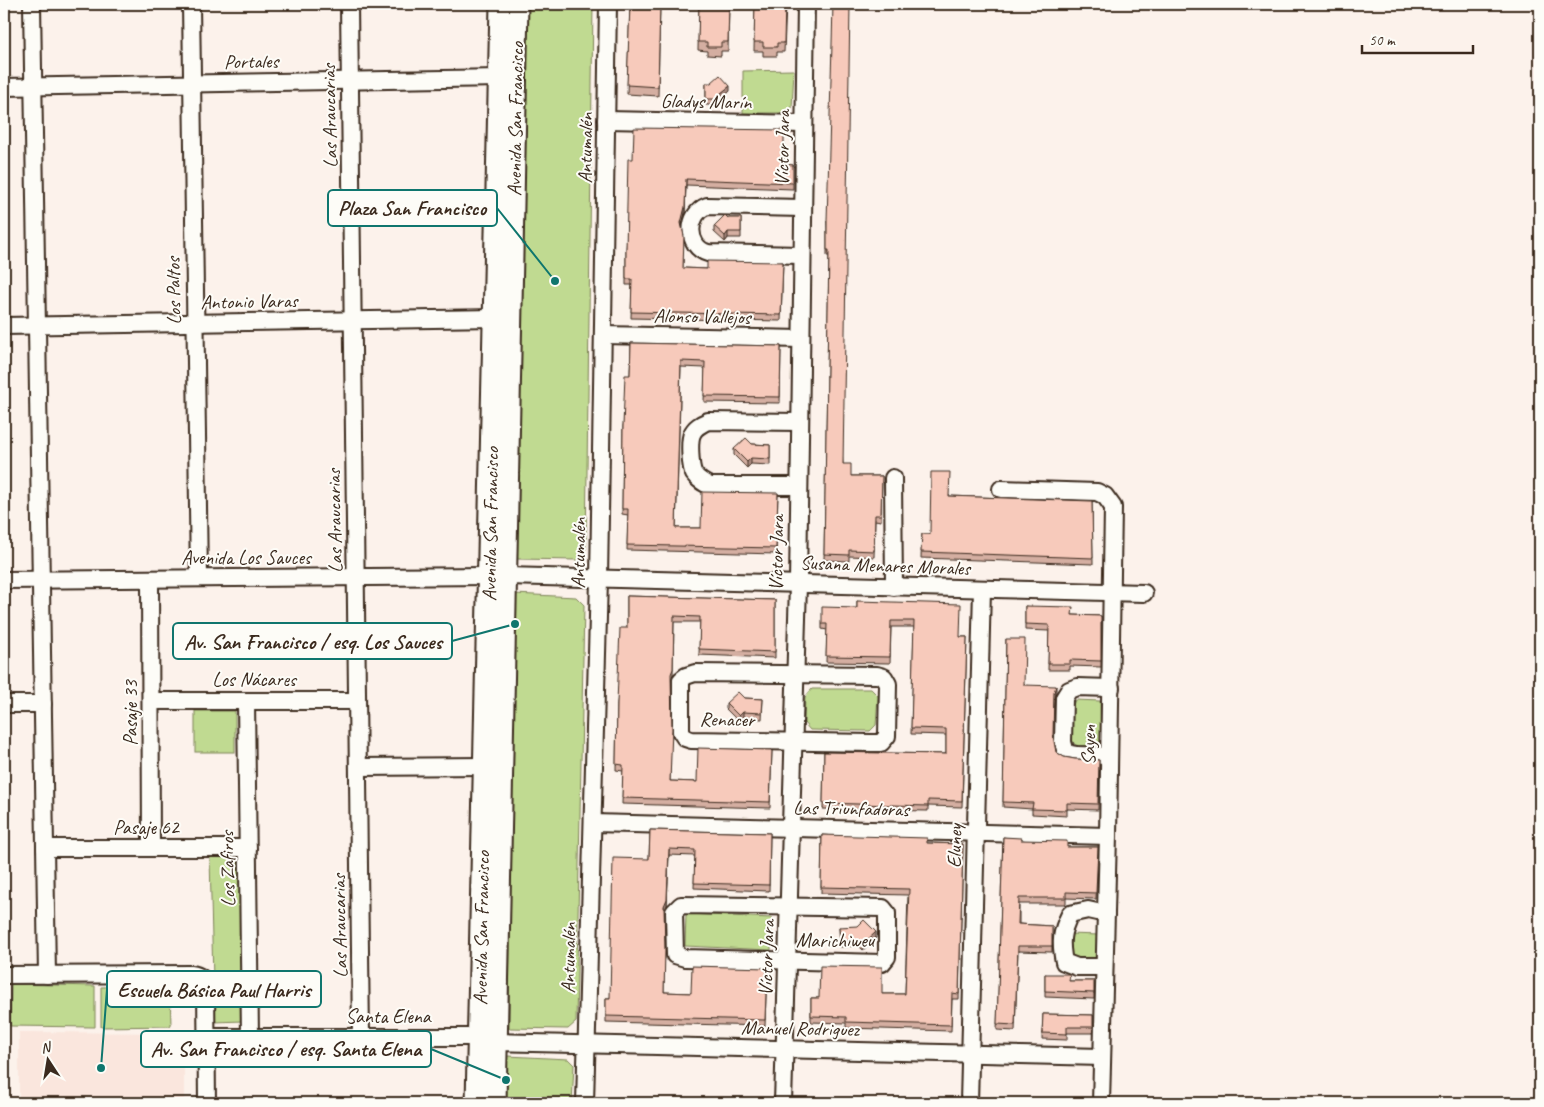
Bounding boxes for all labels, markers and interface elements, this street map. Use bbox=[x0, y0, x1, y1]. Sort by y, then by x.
scale bar bbox=[1362, 22, 1473, 54]
text: 50 m bbox=[1369, 31, 1396, 50]
street label: Avenida San Francisco bbox=[502, 41, 529, 196]
street label: Portales bbox=[224, 48, 281, 74]
street label: Las Araucarias bbox=[316, 62, 343, 168]
street label: Gladys Marín bbox=[660, 88, 753, 115]
street label: Víctor Jara bbox=[769, 108, 796, 186]
street label: Antumalén bbox=[572, 111, 599, 184]
callout: Plaza San Francisco bbox=[328, 190, 497, 226]
text: Plaza San Francisco bbox=[338, 195, 487, 221]
street label: Los Paltos bbox=[160, 255, 187, 325]
street label: Antonio Varas bbox=[200, 288, 300, 315]
street label: Alonso Vallejos bbox=[653, 303, 753, 330]
street label: Avenida San Francisco bbox=[477, 446, 504, 601]
street label: Las Araucarias bbox=[321, 467, 348, 573]
street label: Víctor Jara bbox=[763, 513, 790, 591]
street label: Antumalén bbox=[565, 516, 592, 589]
street label: Avenida Los Sauces bbox=[181, 545, 313, 570]
street label: Susana Menares Morales bbox=[799, 550, 973, 581]
callout: Av. San Francisco / esq. Los Sauces bbox=[173, 623, 452, 659]
text: Av. San Francisco / esq. Los Sauces bbox=[184, 629, 444, 655]
street label: Los Nácares bbox=[212, 667, 298, 692]
street label: Pasaje 33 bbox=[118, 678, 143, 746]
street label: Renacer bbox=[699, 707, 756, 733]
street label: Sayen bbox=[1076, 724, 1101, 765]
street label: Las Triunfadoras bbox=[793, 795, 911, 822]
street label: Pasaje 62 bbox=[113, 815, 181, 840]
street label: Eluney bbox=[942, 822, 967, 868]
street label: Los Zafiros bbox=[214, 829, 241, 907]
street label: Avenida San Francisco bbox=[468, 850, 495, 1005]
street label: Las Araucarias bbox=[326, 872, 353, 978]
street label: Víctor Jara bbox=[753, 918, 780, 996]
street label: Antumalén bbox=[555, 921, 582, 994]
street label: Marichiweu bbox=[796, 928, 876, 953]
callout: Escuela Básica Paul Harris bbox=[107, 971, 321, 1007]
text: Escuela Básica Paul Harris bbox=[117, 977, 313, 1003]
street label: Santa Elena bbox=[346, 1004, 432, 1029]
street label: Manuel Rodriguez bbox=[741, 1015, 861, 1042]
callout: Av. San Francisco / esq. Santa Elena bbox=[141, 1031, 431, 1067]
north arrow bbox=[22, 1034, 72, 1084]
text: Av. San Francisco / esq. Santa Elena bbox=[151, 1036, 423, 1062]
text: N bbox=[39, 1038, 54, 1057]

